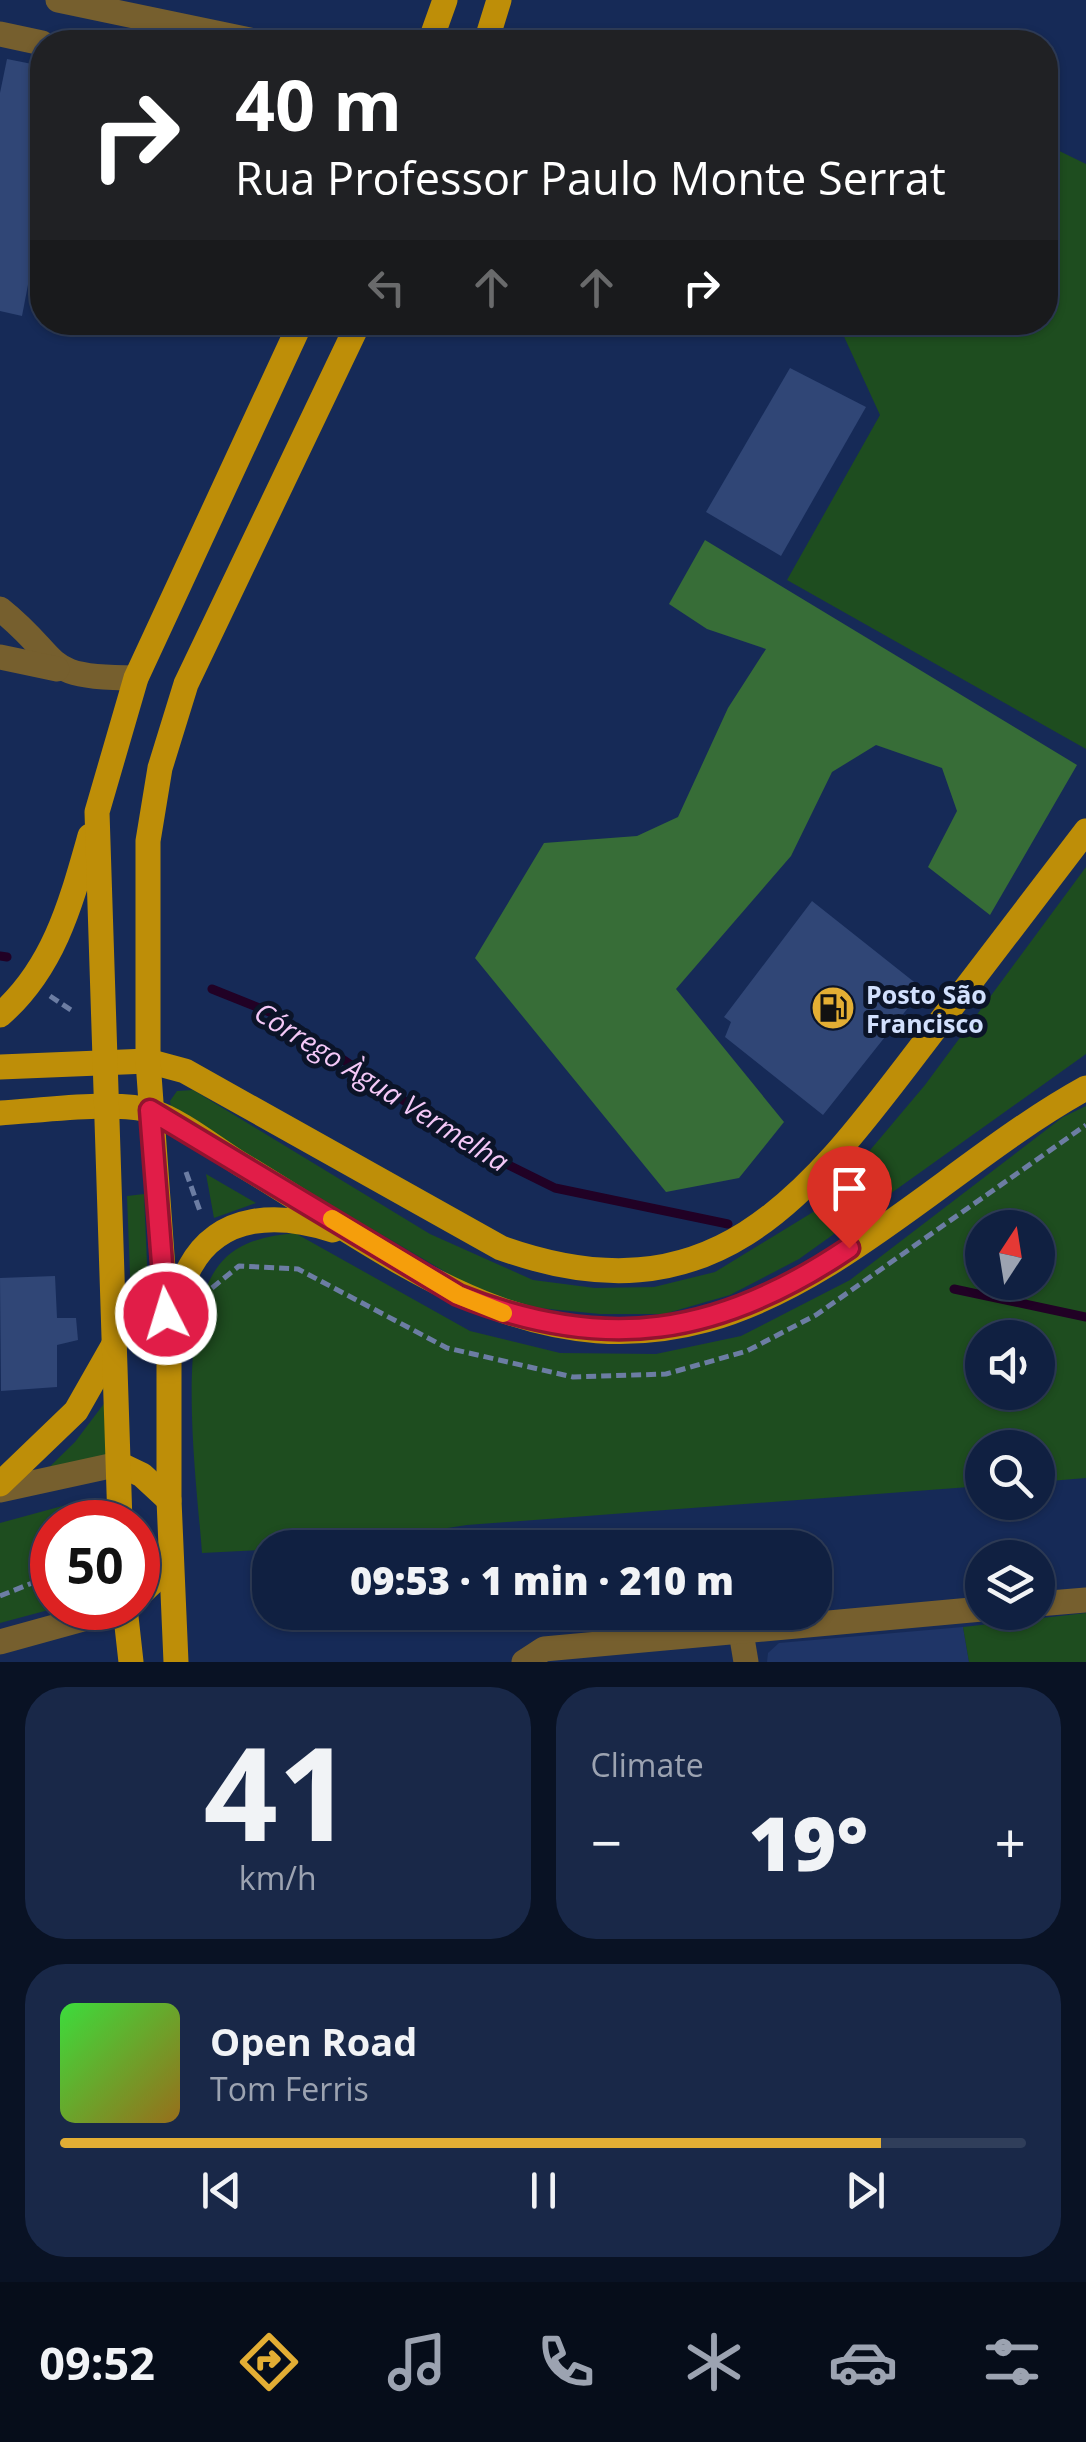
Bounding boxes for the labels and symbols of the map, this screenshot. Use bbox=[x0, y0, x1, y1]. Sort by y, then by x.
place label: Posto São Francisco bbox=[866, 977, 987, 1040]
fuel station icon: Posto São Francisco bbox=[810, 985, 856, 1031]
water label: Córrego Àgua Vermelha bbox=[248, 992, 516, 1180]
pin bbox=[807, 1146, 892, 1249]
north arrow bbox=[965, 1210, 1055, 1300]
position arrow bbox=[114, 1262, 218, 1366]
speed limit sign: 50 bbox=[30, 1500, 160, 1630]

